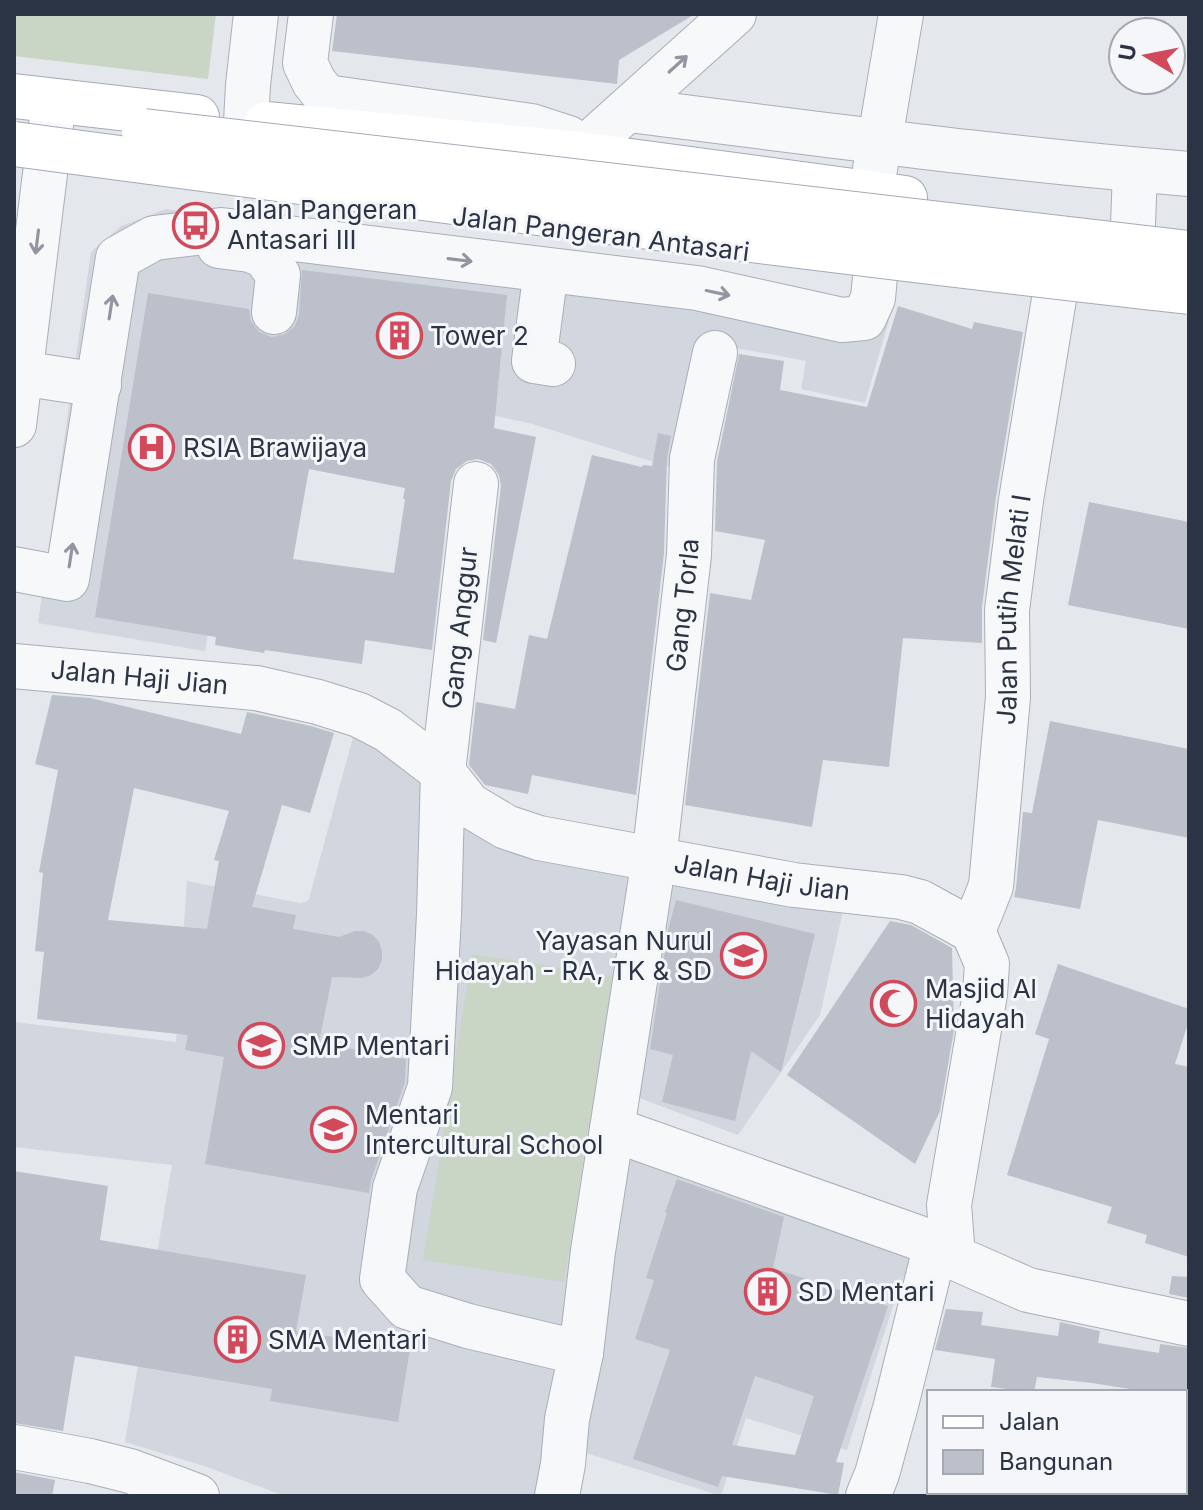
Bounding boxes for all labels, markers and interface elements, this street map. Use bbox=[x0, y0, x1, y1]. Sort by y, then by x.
north arrow bbox=[1107, 16, 1187, 96]
text: U bbox=[1113, 42, 1142, 63]
one-way arrow bbox=[668, 55, 688, 74]
place label: Jalan Pangeran Antasari III bbox=[227, 194, 417, 255]
street label: Jalan Pangeran Antasari bbox=[451, 200, 751, 267]
bus stop icon: Jalan Pangeran Antasari III bbox=[172, 201, 220, 249]
one-way arrow bbox=[29, 228, 44, 255]
one-way arrow bbox=[447, 253, 473, 268]
one-way arrow bbox=[705, 286, 731, 301]
one-way arrow bbox=[104, 295, 119, 321]
building icon: Tower 2 bbox=[375, 312, 423, 360]
place label: Tower 2 bbox=[430, 320, 529, 351]
hospital icon: RSIA Brawijaya bbox=[128, 424, 176, 472]
place label: RSIA Brawijaya bbox=[183, 432, 367, 463]
street label: Jalan Putih Melati I bbox=[990, 492, 1037, 726]
street label: Gang Torla bbox=[660, 538, 705, 674]
one-way arrow bbox=[64, 543, 79, 568]
street label: Gang Anggur bbox=[436, 545, 483, 711]
street label: Jalan Haji Jian bbox=[49, 653, 230, 700]
street label: Jalan Haji Jian bbox=[672, 847, 852, 906]
place label: Yayasan Nurul Hidayah - RA, TK & SD bbox=[435, 925, 712, 986]
school or university icon: Yayasan Nurul Hidayah - RA, TK & SD bbox=[719, 932, 767, 980]
place label: Masjid Al Hidayah bbox=[925, 973, 1037, 1034]
mosque icon: Masjid Al Hidayah bbox=[870, 980, 918, 1028]
school or university icon: SMP Mentari bbox=[237, 1022, 285, 1070]
place label: SMP Mentari bbox=[292, 1030, 450, 1061]
place label: Mentari Intercultural School bbox=[365, 1099, 603, 1160]
school or university icon: Mentari Intercultural School bbox=[310, 1106, 358, 1154]
building icon: SD Mentari bbox=[743, 1268, 791, 1316]
place label: SD Mentari bbox=[798, 1276, 935, 1307]
building icon: SMA Mentari bbox=[213, 1316, 261, 1364]
place label: SMA Mentari bbox=[268, 1324, 427, 1355]
legend bbox=[927, 1390, 1187, 1494]
text: Jalan bbox=[999, 1407, 1060, 1436]
text: Bangunan bbox=[999, 1447, 1113, 1476]

